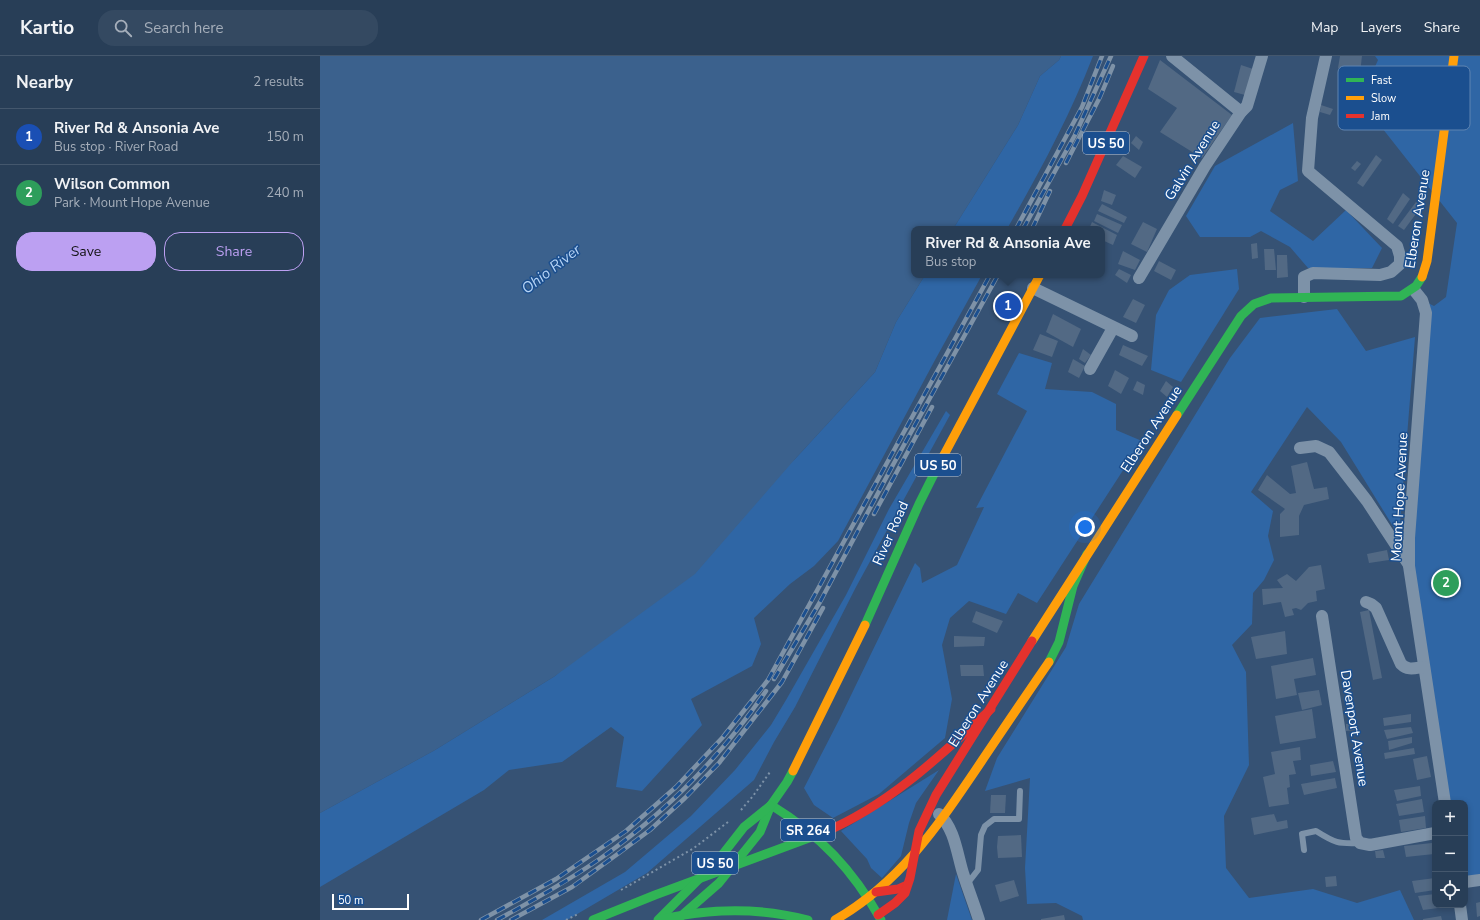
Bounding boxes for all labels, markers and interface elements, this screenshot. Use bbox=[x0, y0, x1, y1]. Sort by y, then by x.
search box bbox=[98, 10, 378, 46]
text: Kartio bbox=[20, 15, 74, 41]
icon: search bbox=[112, 17, 134, 39]
text: Search here bbox=[144, 18, 224, 38]
text: Map bbox=[1311, 18, 1338, 37]
text: Layers bbox=[1360, 18, 1402, 37]
text: Share bbox=[1424, 18, 1460, 37]
legend bbox=[1338, 66, 1470, 130]
text: Nearby bbox=[16, 71, 73, 94]
text: 2 results bbox=[253, 73, 304, 91]
text: Fast bbox=[1371, 73, 1392, 88]
text: Slow bbox=[1371, 91, 1396, 106]
text: Jam bbox=[1370, 109, 1390, 124]
street label: Galvin Avenue bbox=[1160, 117, 1225, 204]
text: River Rd & Ansonia Ave bbox=[54, 118, 219, 138]
text: 1 bbox=[25, 128, 33, 146]
text: 150 m bbox=[266, 128, 304, 146]
road number: US 50 bbox=[1083, 132, 1129, 154]
text: Bus stop · River Road bbox=[54, 138, 178, 156]
street label: Elberon Avenue bbox=[1400, 168, 1435, 270]
text: Wilson Common bbox=[54, 174, 170, 194]
text: 2 bbox=[25, 184, 33, 202]
text: 240 m bbox=[266, 184, 304, 202]
text: Park · Mount Hope Avenue bbox=[54, 194, 210, 212]
popup bbox=[911, 226, 1105, 278]
button: Save bbox=[16, 232, 156, 271]
button: Share bbox=[164, 232, 304, 271]
text: River Rd & Ansonia Ave bbox=[925, 233, 1091, 253]
water label: Ohio River bbox=[517, 239, 585, 298]
text: Bus stop bbox=[925, 253, 976, 271]
pin: 1 bbox=[995, 291, 1021, 321]
street label: Elberon Avenue bbox=[1116, 382, 1187, 476]
street label: Mount Hope Avenue bbox=[1387, 432, 1412, 562]
road number: US 50 bbox=[915, 454, 961, 476]
street label: River Road bbox=[868, 498, 913, 568]
your location bbox=[1075, 517, 1095, 537]
pin: 2 bbox=[1433, 568, 1459, 598]
street label: Elberon Avenue bbox=[944, 656, 1013, 751]
street label: Davenport Avenue bbox=[1336, 668, 1373, 788]
map controls bbox=[1432, 800, 1468, 908]
button: + bbox=[1432, 800, 1468, 836]
road number: SR 264 bbox=[781, 819, 835, 841]
button: − bbox=[1432, 836, 1468, 872]
road number: US 50 bbox=[692, 852, 738, 874]
button: locate bbox=[1432, 872, 1468, 908]
scale bar bbox=[332, 892, 409, 911]
text: 50 m bbox=[338, 893, 363, 908]

